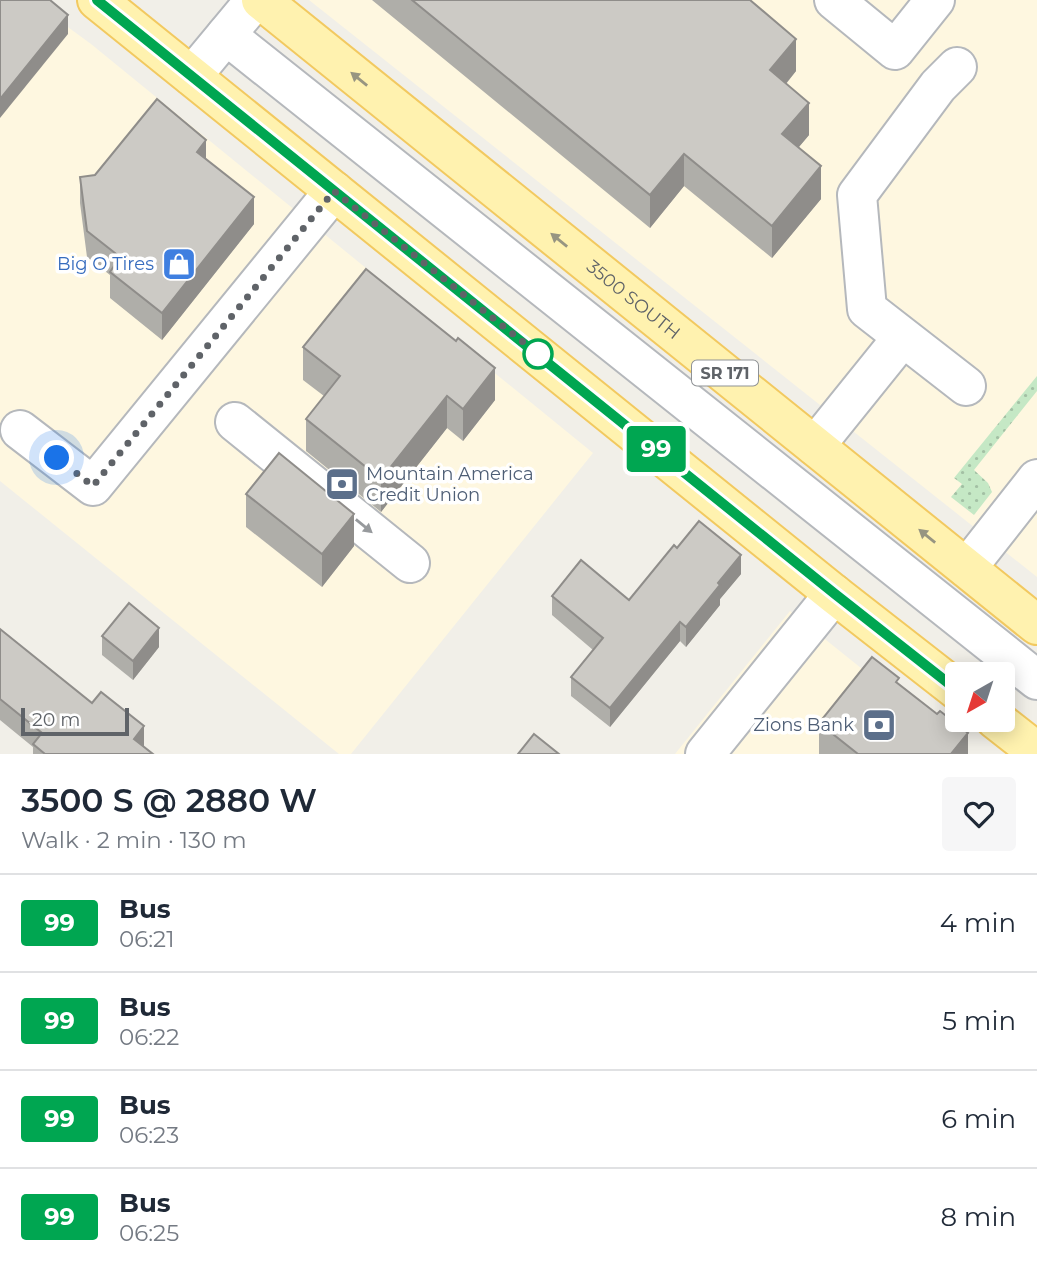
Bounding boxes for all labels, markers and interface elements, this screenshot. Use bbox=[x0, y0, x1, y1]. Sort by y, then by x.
one-way arrow bbox=[350, 72, 367, 87]
one-way arrow bbox=[550, 232, 568, 247]
shop icon: Big O Tires bbox=[160, 245, 198, 283]
place label: Big O Tires bbox=[57, 253, 154, 275]
street label: 3500 SOUTH bbox=[582, 256, 685, 344]
unlabelled marker bbox=[523, 339, 553, 369]
road number: SR 171 bbox=[692, 360, 758, 386]
line badge: 99 bbox=[624, 426, 688, 472]
text: 99 bbox=[641, 434, 671, 463]
your location bbox=[39, 440, 74, 475]
place label: Mountain America Credit Union bbox=[366, 463, 534, 506]
bank icon: Mountain America Credit Union bbox=[323, 465, 361, 503]
one-way arrow bbox=[355, 519, 373, 534]
one-way arrow bbox=[918, 528, 936, 543]
north arrow bbox=[945, 662, 1015, 732]
map controls bbox=[945, 662, 1015, 732]
scale bar bbox=[21, 705, 130, 737]
bank icon: Zions Bank bbox=[860, 706, 898, 744]
text: 20 m bbox=[32, 708, 80, 731]
place label: Zions Bank bbox=[753, 714, 854, 736]
button: heart bbox=[942, 777, 1016, 851]
text: 3500 S @ 2880 W bbox=[21, 780, 317, 820]
text: Walk · 2 min · 130 m bbox=[21, 826, 247, 854]
text: Bus bbox=[119, 893, 171, 925]
text: 4 min bbox=[940, 907, 1016, 939]
text: 99 bbox=[44, 908, 75, 937]
text: 06:21 bbox=[119, 925, 174, 953]
text: Bus bbox=[119, 991, 171, 1023]
text: 5 min bbox=[942, 1005, 1016, 1037]
text: 99 bbox=[44, 1006, 75, 1035]
text: 06:22 bbox=[119, 1023, 179, 1051]
text: Bus bbox=[119, 1089, 171, 1121]
text: 6 min bbox=[941, 1103, 1016, 1135]
text: 99 bbox=[44, 1104, 75, 1133]
text: 06:23 bbox=[119, 1121, 179, 1149]
text: Bus bbox=[119, 1187, 171, 1219]
text: 8 min bbox=[940, 1201, 1016, 1233]
text: 99 bbox=[44, 1202, 75, 1231]
text: 06:25 bbox=[119, 1219, 179, 1247]

